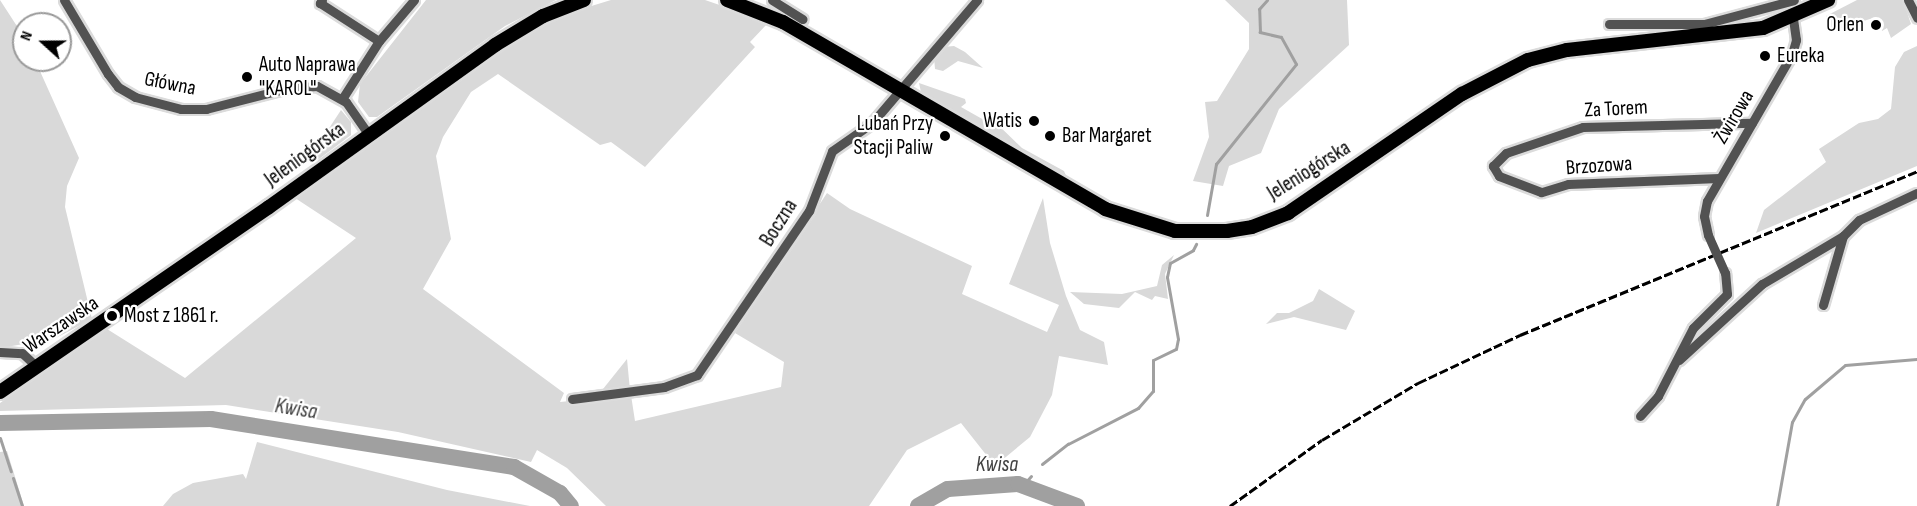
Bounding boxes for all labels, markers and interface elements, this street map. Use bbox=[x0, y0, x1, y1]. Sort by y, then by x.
north arrow bbox=[12, 12, 72, 72]
place label: Orlen bbox=[1826, 12, 1864, 38]
marker: Orlen bbox=[1869, 18, 1883, 32]
text: N bbox=[16, 29, 37, 43]
place label: Eureka bbox=[1777, 43, 1825, 69]
marker: Eureka bbox=[1758, 49, 1772, 63]
place label: Auto Naprawa "KAROL" bbox=[259, 52, 356, 102]
street label: Główna bbox=[142, 67, 198, 101]
marker: Auto Naprawa "KAROL" bbox=[240, 70, 254, 84]
street label: Żwirowa bbox=[1708, 86, 1760, 148]
street label: Za Torem bbox=[1584, 95, 1648, 123]
place label: Watis bbox=[983, 108, 1022, 134]
place label: Lubań Przy Stacji Paliw bbox=[854, 111, 933, 161]
marker: Watis bbox=[1027, 114, 1041, 128]
street label: Jeleniogórska bbox=[260, 117, 350, 193]
place label: Bar Margaret bbox=[1062, 123, 1152, 149]
marker: Lubań Przy Stacji Paliw bbox=[938, 129, 952, 143]
marker: Bar Margaret bbox=[1043, 129, 1057, 143]
street label: Jeleniogórska bbox=[1263, 136, 1355, 206]
street label: Brzozowa bbox=[1565, 151, 1633, 181]
street label: Boczna bbox=[755, 195, 803, 251]
street label: Warszawska bbox=[19, 291, 103, 359]
place label: Most z 1861 r. bbox=[124, 303, 219, 329]
marker: Most z 1861 r. bbox=[105, 309, 119, 323]
water label: Kwisa bbox=[273, 393, 319, 425]
water label: Kwisa bbox=[976, 452, 1018, 478]

